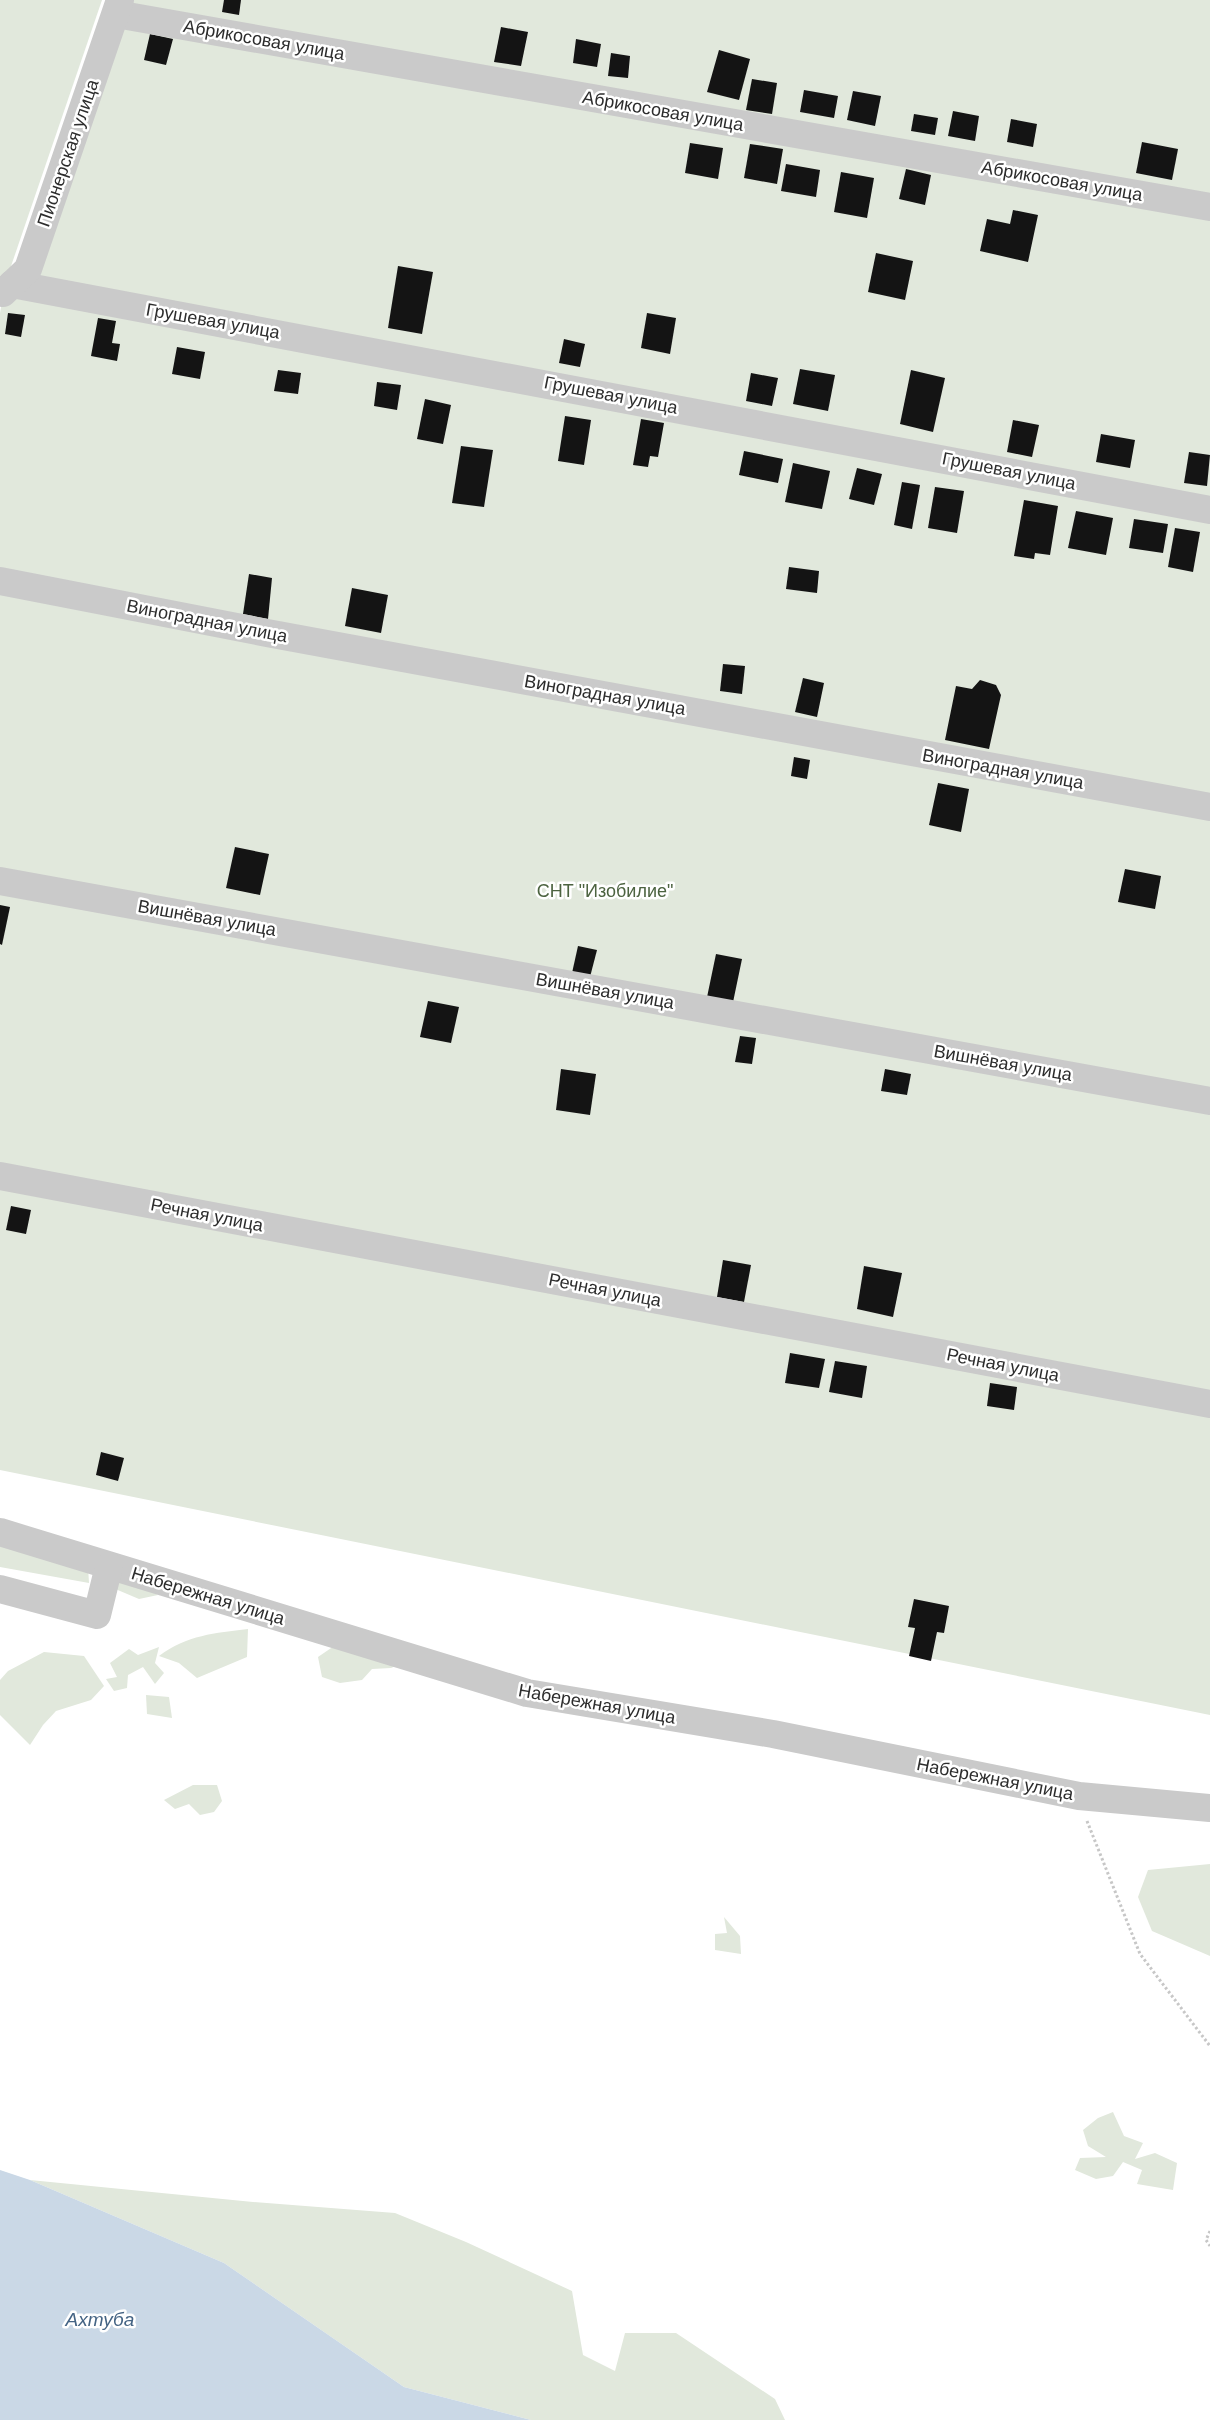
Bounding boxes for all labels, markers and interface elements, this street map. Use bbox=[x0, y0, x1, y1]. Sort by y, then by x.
street label: Абрикосовая улица bbox=[182, 16, 347, 64]
street label: Пионерская улица bbox=[33, 76, 103, 229]
street label: Абрикосовая улица bbox=[581, 87, 746, 135]
street label: Абрикосовая улица bbox=[980, 157, 1145, 205]
street label: Грушевая улица bbox=[144, 299, 282, 343]
street label: Грушевая улица bbox=[543, 372, 680, 418]
street label: Грушевая улица bbox=[941, 448, 1078, 494]
street label: Виноградная улица bbox=[125, 596, 290, 647]
street label: Виноградная улица bbox=[523, 671, 688, 719]
street label: Виноградная улица bbox=[921, 745, 1086, 793]
park label: СНТ "Изобилие" bbox=[537, 881, 673, 901]
street label: Вишнёвая улица bbox=[136, 896, 279, 940]
street label: Вишнёвая улица bbox=[534, 969, 677, 1013]
street label: Вишнёвая улица bbox=[932, 1041, 1075, 1085]
street label: Речная улица bbox=[149, 1194, 266, 1236]
street label: Речная улица bbox=[547, 1269, 664, 1311]
street label: Речная улица bbox=[945, 1344, 1062, 1386]
street label: Набережная улица bbox=[129, 1563, 288, 1629]
street label: Набережная улица bbox=[517, 1680, 678, 1728]
street label: Набережная улица bbox=[915, 1754, 1076, 1804]
water label: Ахтуба bbox=[65, 2309, 134, 2330]

